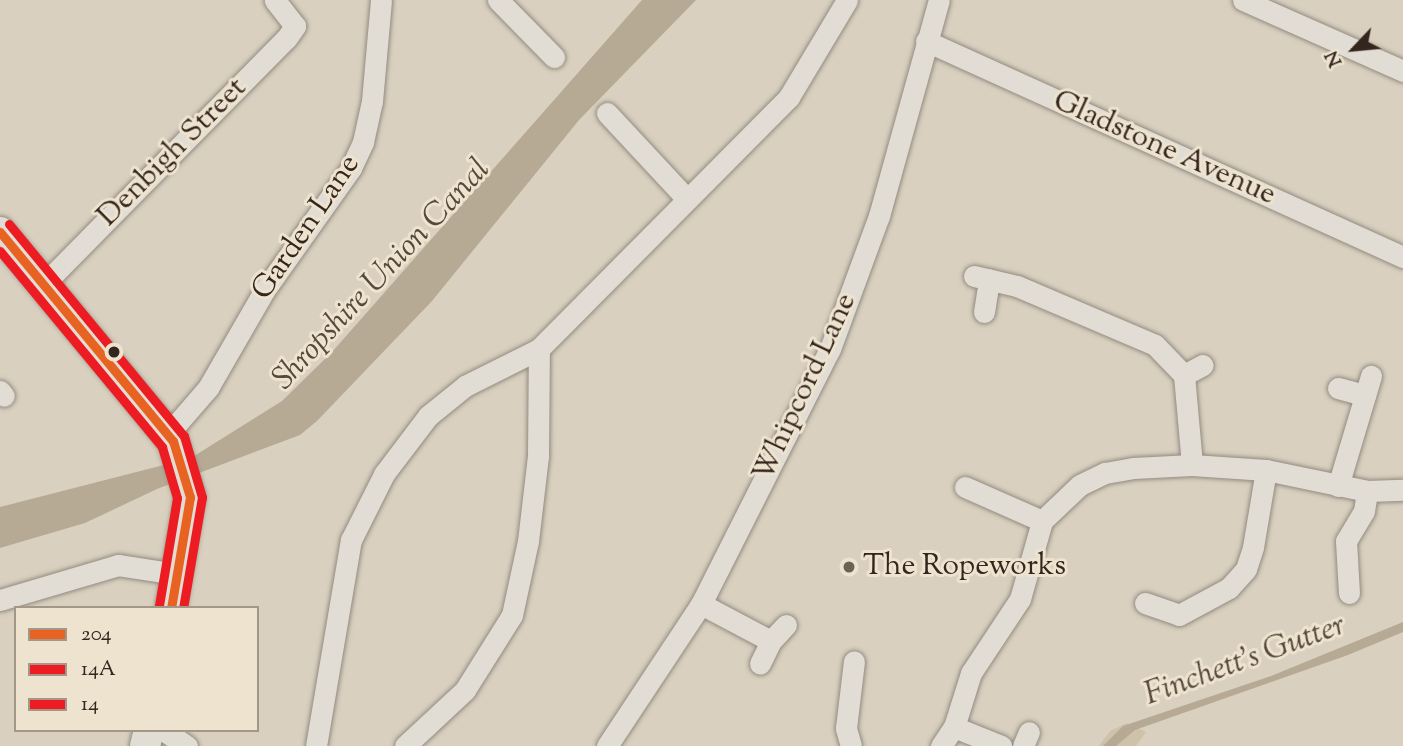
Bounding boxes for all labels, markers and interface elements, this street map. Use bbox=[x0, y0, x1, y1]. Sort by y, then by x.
north arrow bbox=[1319, 14, 1389, 84]
text: N bbox=[1319, 46, 1350, 71]
street label: Denbigh Street bbox=[91, 71, 255, 235]
street label: Gladstone Avenue bbox=[1047, 84, 1281, 214]
street label: Garden Lane bbox=[245, 149, 369, 307]
water label: Shropshire Union Canal bbox=[265, 152, 499, 398]
street label: Whipcord Lane bbox=[747, 288, 865, 488]
unlabelled marker bbox=[107, 345, 121, 359]
place label: The Ropeworks bbox=[863, 549, 1066, 585]
marker: The Ropeworks bbox=[841, 559, 857, 575]
legend bbox=[14, 606, 259, 732]
water label: Finchett's Gutter bbox=[1139, 607, 1351, 715]
text: 204 bbox=[81, 620, 112, 650]
text: 14A bbox=[81, 655, 116, 685]
text: 14 bbox=[81, 690, 99, 720]

